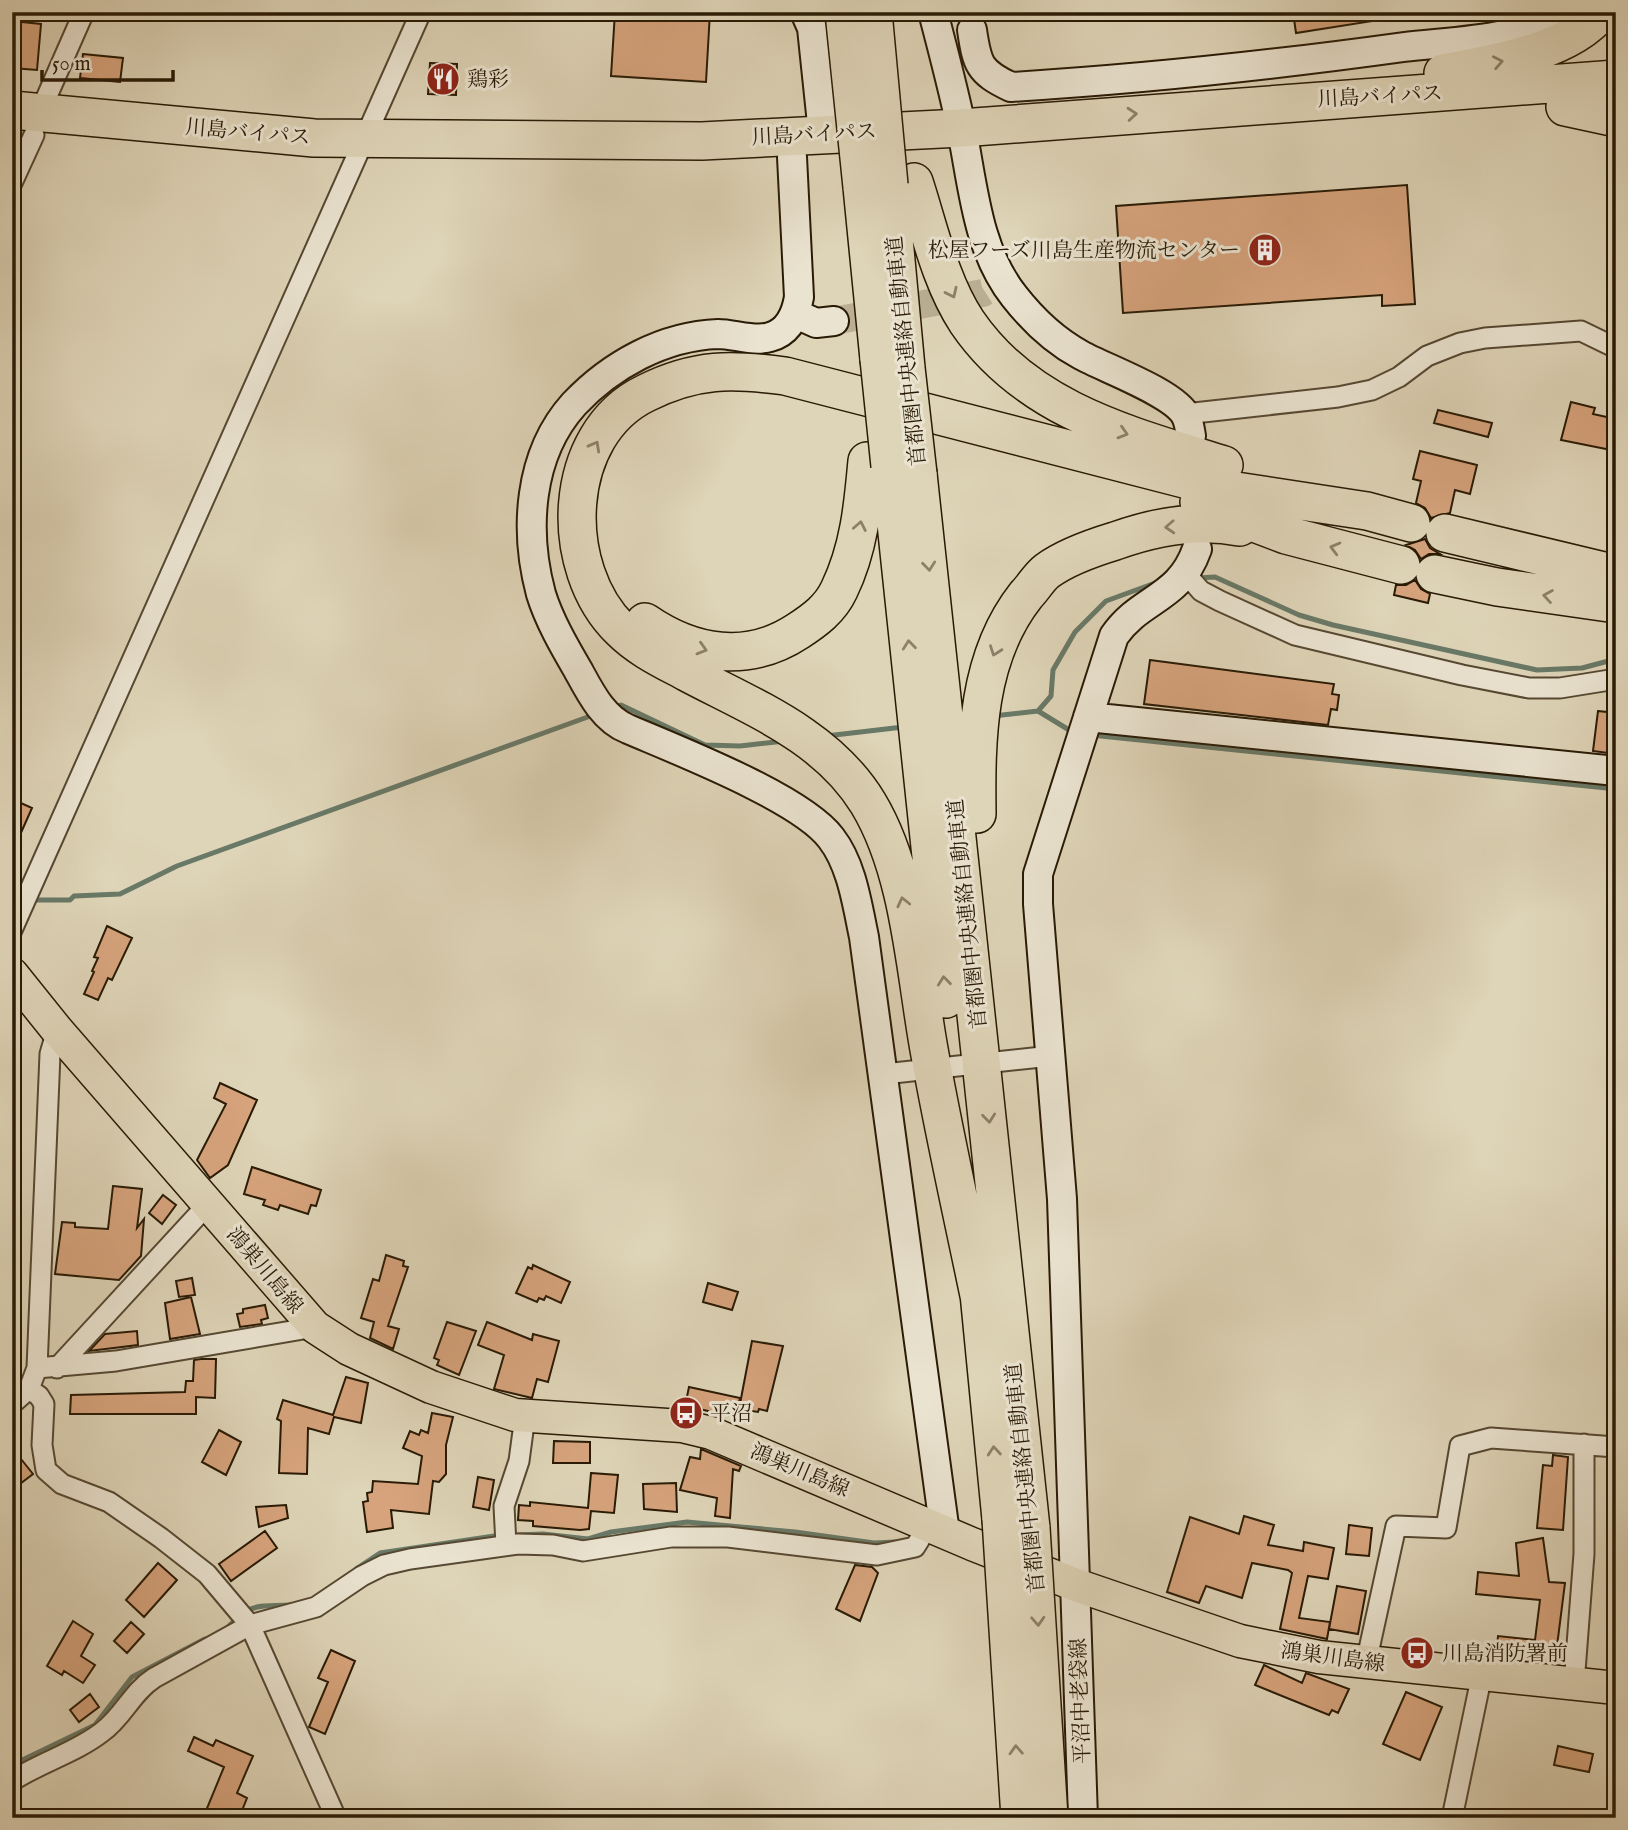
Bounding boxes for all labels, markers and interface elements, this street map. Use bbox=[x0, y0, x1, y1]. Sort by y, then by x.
scale bar bbox=[42, 38, 173, 82]
text: 50 m bbox=[52, 51, 91, 78]
one-way arrow bbox=[1492, 56, 1504, 71]
restaurant icon: 鶏彩 bbox=[424, 60, 462, 98]
place label: 鶏彩 bbox=[467, 67, 509, 94]
street label: 川島バイパス bbox=[1317, 81, 1443, 114]
one-way arrow bbox=[1127, 107, 1138, 122]
street label: 川島バイパス bbox=[184, 115, 312, 152]
street label: 川島バイパス bbox=[751, 119, 877, 152]
building icon: 松屋フーズ川島生産物流センター bbox=[1246, 231, 1284, 269]
street label: 首都圏中央連絡自動車道 bbox=[882, 235, 933, 467]
place label: 松屋フーズ川島生産物流センター bbox=[928, 238, 1240, 265]
one-way arrow bbox=[944, 286, 958, 298]
one-way arrow bbox=[1116, 425, 1128, 440]
one-way arrow bbox=[587, 441, 600, 454]
one-way arrow bbox=[1164, 519, 1175, 534]
one-way arrow bbox=[851, 520, 866, 532]
one-way arrow bbox=[1329, 542, 1341, 556]
one-way arrow bbox=[921, 560, 936, 572]
one-way arrow bbox=[1542, 589, 1554, 604]
one-way arrow bbox=[902, 639, 917, 650]
one-way arrow bbox=[696, 640, 708, 655]
one-way arrow bbox=[989, 644, 1003, 656]
street label: 首都圏中央連絡自動車道 bbox=[943, 798, 994, 1030]
one-way arrow bbox=[897, 896, 912, 908]
one-way arrow bbox=[937, 975, 952, 986]
one-way arrow bbox=[981, 1112, 996, 1124]
street label: 鴻巣川島線 bbox=[220, 1222, 308, 1320]
street label: 首都圏中央連絡自動車道 bbox=[1001, 1362, 1052, 1594]
bus stop icon: 平沼 bbox=[667, 1394, 705, 1432]
place label: 平沼 bbox=[710, 1401, 752, 1428]
street label: 鴻巣川島線 bbox=[746, 1438, 853, 1504]
one-way arrow bbox=[987, 1445, 1002, 1457]
one-way arrow bbox=[1031, 1616, 1046, 1627]
bus stop icon: 川島消防署前 bbox=[1398, 1634, 1436, 1672]
street label: 平沼中老袋線 bbox=[1066, 1638, 1097, 1764]
street label: 鴻巣川島線 bbox=[1279, 1638, 1387, 1679]
place label: 川島消防署前 bbox=[1442, 1641, 1568, 1668]
one-way arrow bbox=[1008, 1744, 1023, 1755]

